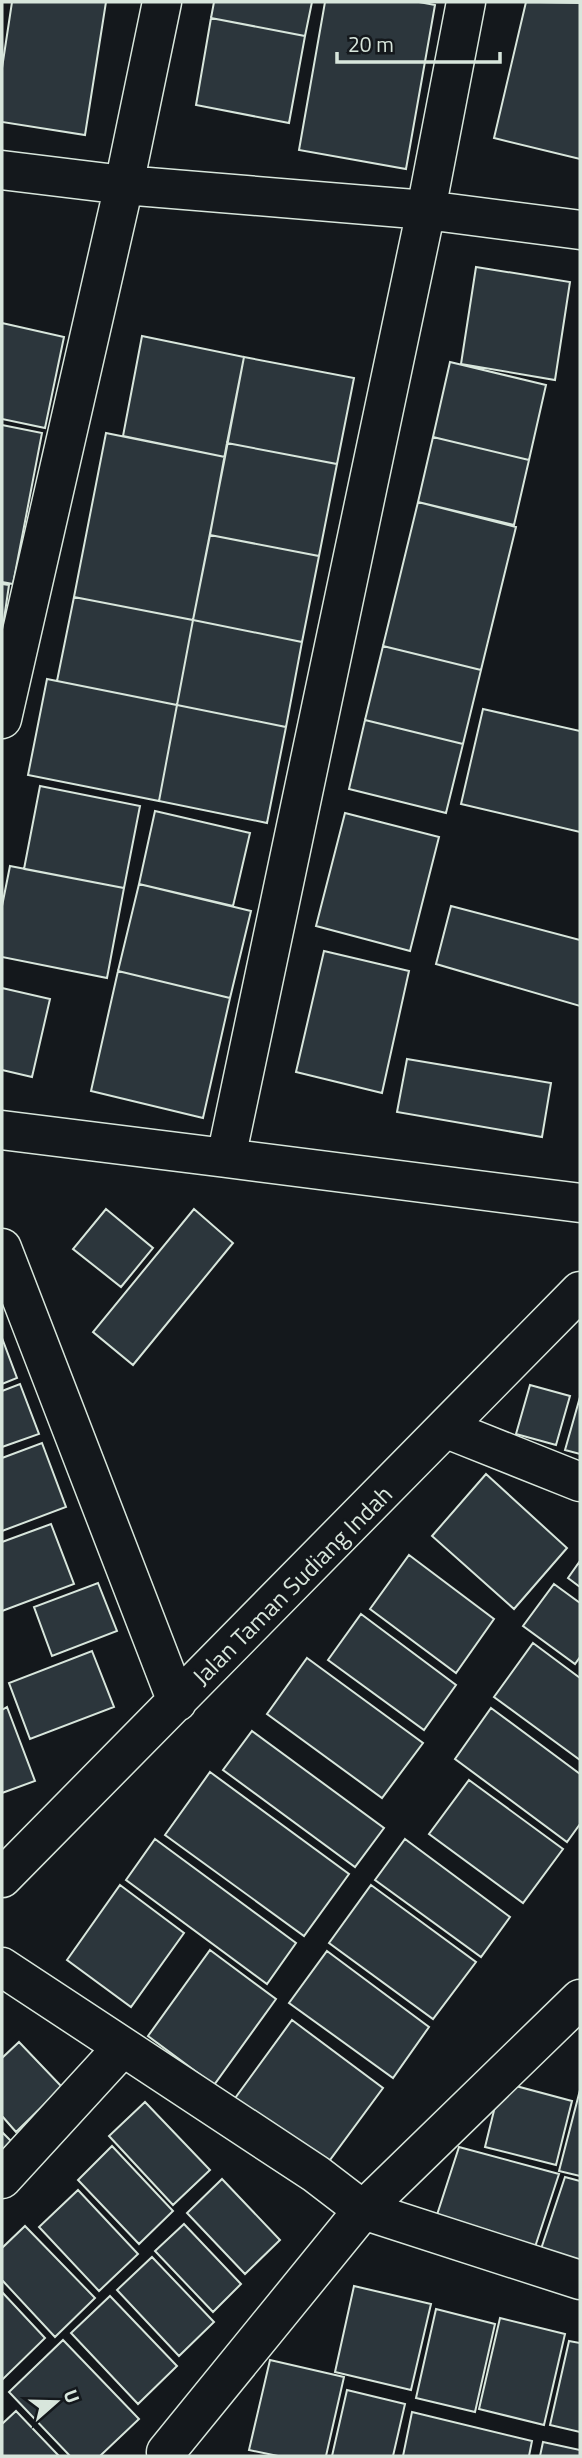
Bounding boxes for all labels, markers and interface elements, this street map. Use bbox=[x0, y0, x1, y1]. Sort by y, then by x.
scale bar bbox=[337, 21, 500, 65]
text: 20 m bbox=[348, 28, 394, 60]
street label: Jalan Taman Sudiang Indah bbox=[184, 1477, 400, 1693]
north arrow bbox=[21, 2367, 91, 2437]
text: U bbox=[57, 2385, 88, 2407]

